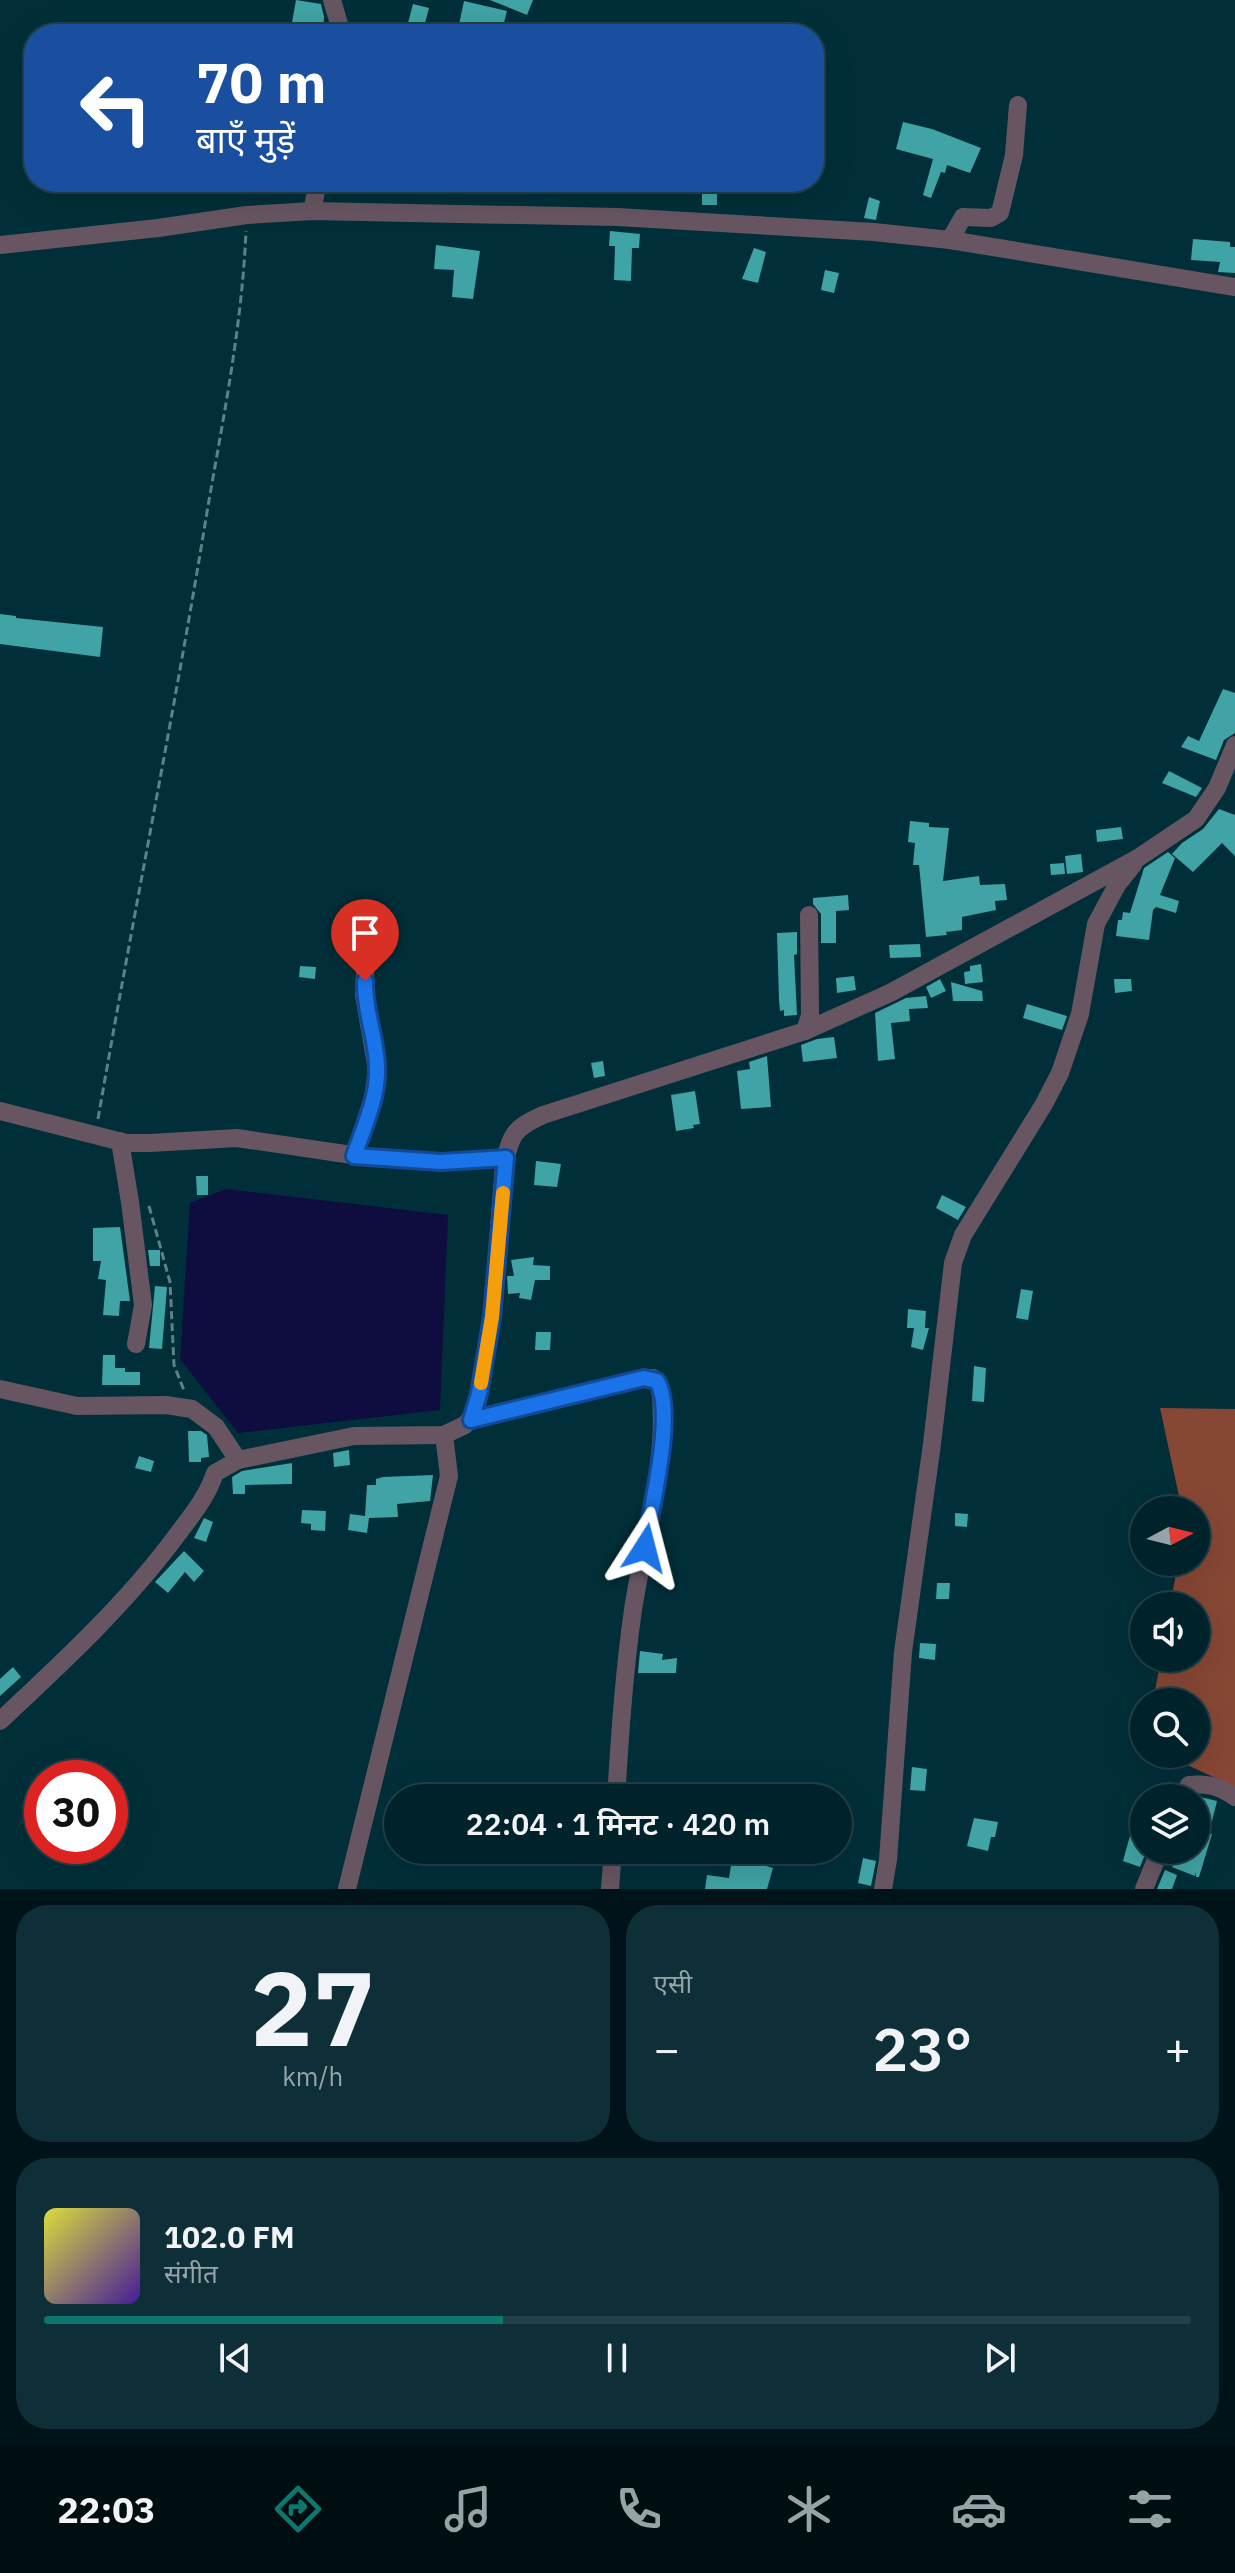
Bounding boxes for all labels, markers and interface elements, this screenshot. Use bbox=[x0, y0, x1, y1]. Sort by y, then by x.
text: 70 m bbox=[196, 46, 326, 118]
icon: left bbox=[64, 56, 168, 160]
text: बाएँ मुड़ें bbox=[196, 116, 295, 163]
pin bbox=[331, 899, 399, 981]
icon: arrive bbox=[343, 911, 387, 955]
north arrow bbox=[1130, 1496, 1210, 1576]
map controls bbox=[1130, 1496, 1210, 1864]
position arrow bbox=[603, 1506, 687, 1590]
button: sound bbox=[1130, 1592, 1210, 1672]
button: search bbox=[1130, 1688, 1210, 1768]
speed limit sign: 30 bbox=[24, 1760, 128, 1864]
button: layers bbox=[1130, 1784, 1210, 1864]
text: 22:04 · 1 मिनट · 420 m bbox=[466, 1804, 770, 1843]
text: 27 bbox=[250, 1939, 375, 2075]
text: एसी bbox=[654, 1966, 692, 2000]
text: 23° bbox=[872, 2009, 972, 2088]
text: − bbox=[654, 2020, 680, 2077]
text: + bbox=[1165, 2020, 1191, 2077]
text: km/h bbox=[282, 2059, 343, 2093]
text: 102.0 FM bbox=[164, 2217, 295, 2256]
text: संगीत bbox=[164, 2256, 218, 2290]
icon: previous bbox=[213, 2336, 257, 2380]
icon: pause bbox=[595, 2336, 639, 2380]
icon: next bbox=[978, 2336, 1022, 2380]
icon: directions bbox=[270, 2481, 326, 2537]
icon: music bbox=[440, 2481, 496, 2537]
icon: phone bbox=[611, 2481, 667, 2537]
icon: climate bbox=[781, 2481, 837, 2537]
icon: car bbox=[951, 2481, 1007, 2537]
icon: filters bbox=[1122, 2481, 1178, 2537]
text: 22:03 bbox=[57, 2486, 155, 2533]

